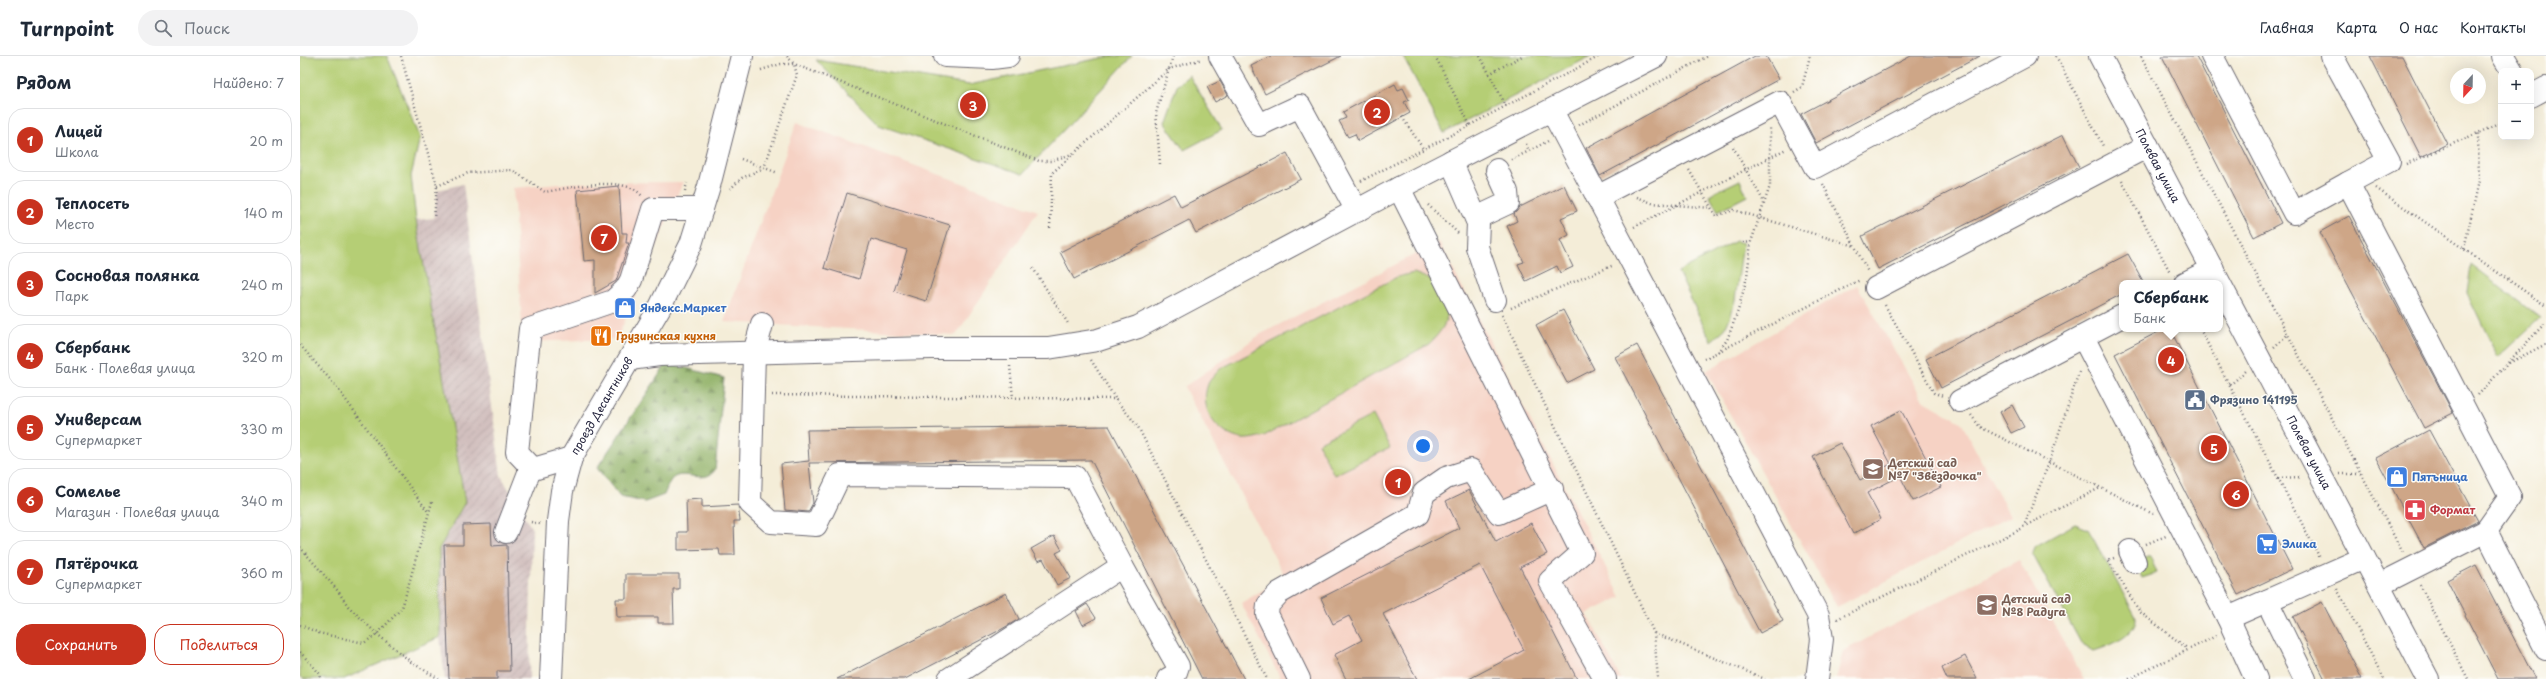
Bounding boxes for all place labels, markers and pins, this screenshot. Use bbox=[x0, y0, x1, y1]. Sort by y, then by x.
pin: 3 bbox=[960, 90, 986, 120]
pin: 2 bbox=[1364, 97, 1390, 127]
pin: 7 bbox=[591, 223, 617, 253]
shop icon: Яндекс.Маркет bbox=[612, 295, 638, 321]
place label: Яндекс.Маркет bbox=[640, 299, 727, 316]
restaurant icon: Грузинская кухня bbox=[588, 323, 614, 349]
place label: Грузинская кухня bbox=[616, 327, 716, 344]
pin: 4 bbox=[2158, 345, 2184, 375]
public building icon: Фрязино 141195 bbox=[2182, 387, 2208, 413]
place label: Фрязино 141195 bbox=[2210, 391, 2298, 408]
pin: 5 bbox=[2201, 433, 2227, 463]
place label: Детский сад №7 "Звёздочка" bbox=[1887, 454, 1982, 484]
school or university icon: Детский сад №7 "Звёздочка" bbox=[1860, 456, 1886, 482]
shop icon: Пятъница bbox=[2384, 464, 2410, 490]
pin: 1 bbox=[1385, 467, 1411, 497]
place label: Пятъница bbox=[2412, 468, 2468, 485]
pin: 6 bbox=[2223, 479, 2249, 509]
pharmacy icon: Формат bbox=[2402, 497, 2428, 523]
place label: Формат bbox=[2430, 501, 2476, 518]
supermarket icon: Элика bbox=[2254, 531, 2280, 557]
place label: Элика bbox=[2282, 535, 2317, 552]
place label: Детский сад №8 Радуга bbox=[2001, 590, 2071, 620]
school or university icon: Детский сад №8 Радуга bbox=[1974, 592, 2000, 618]

